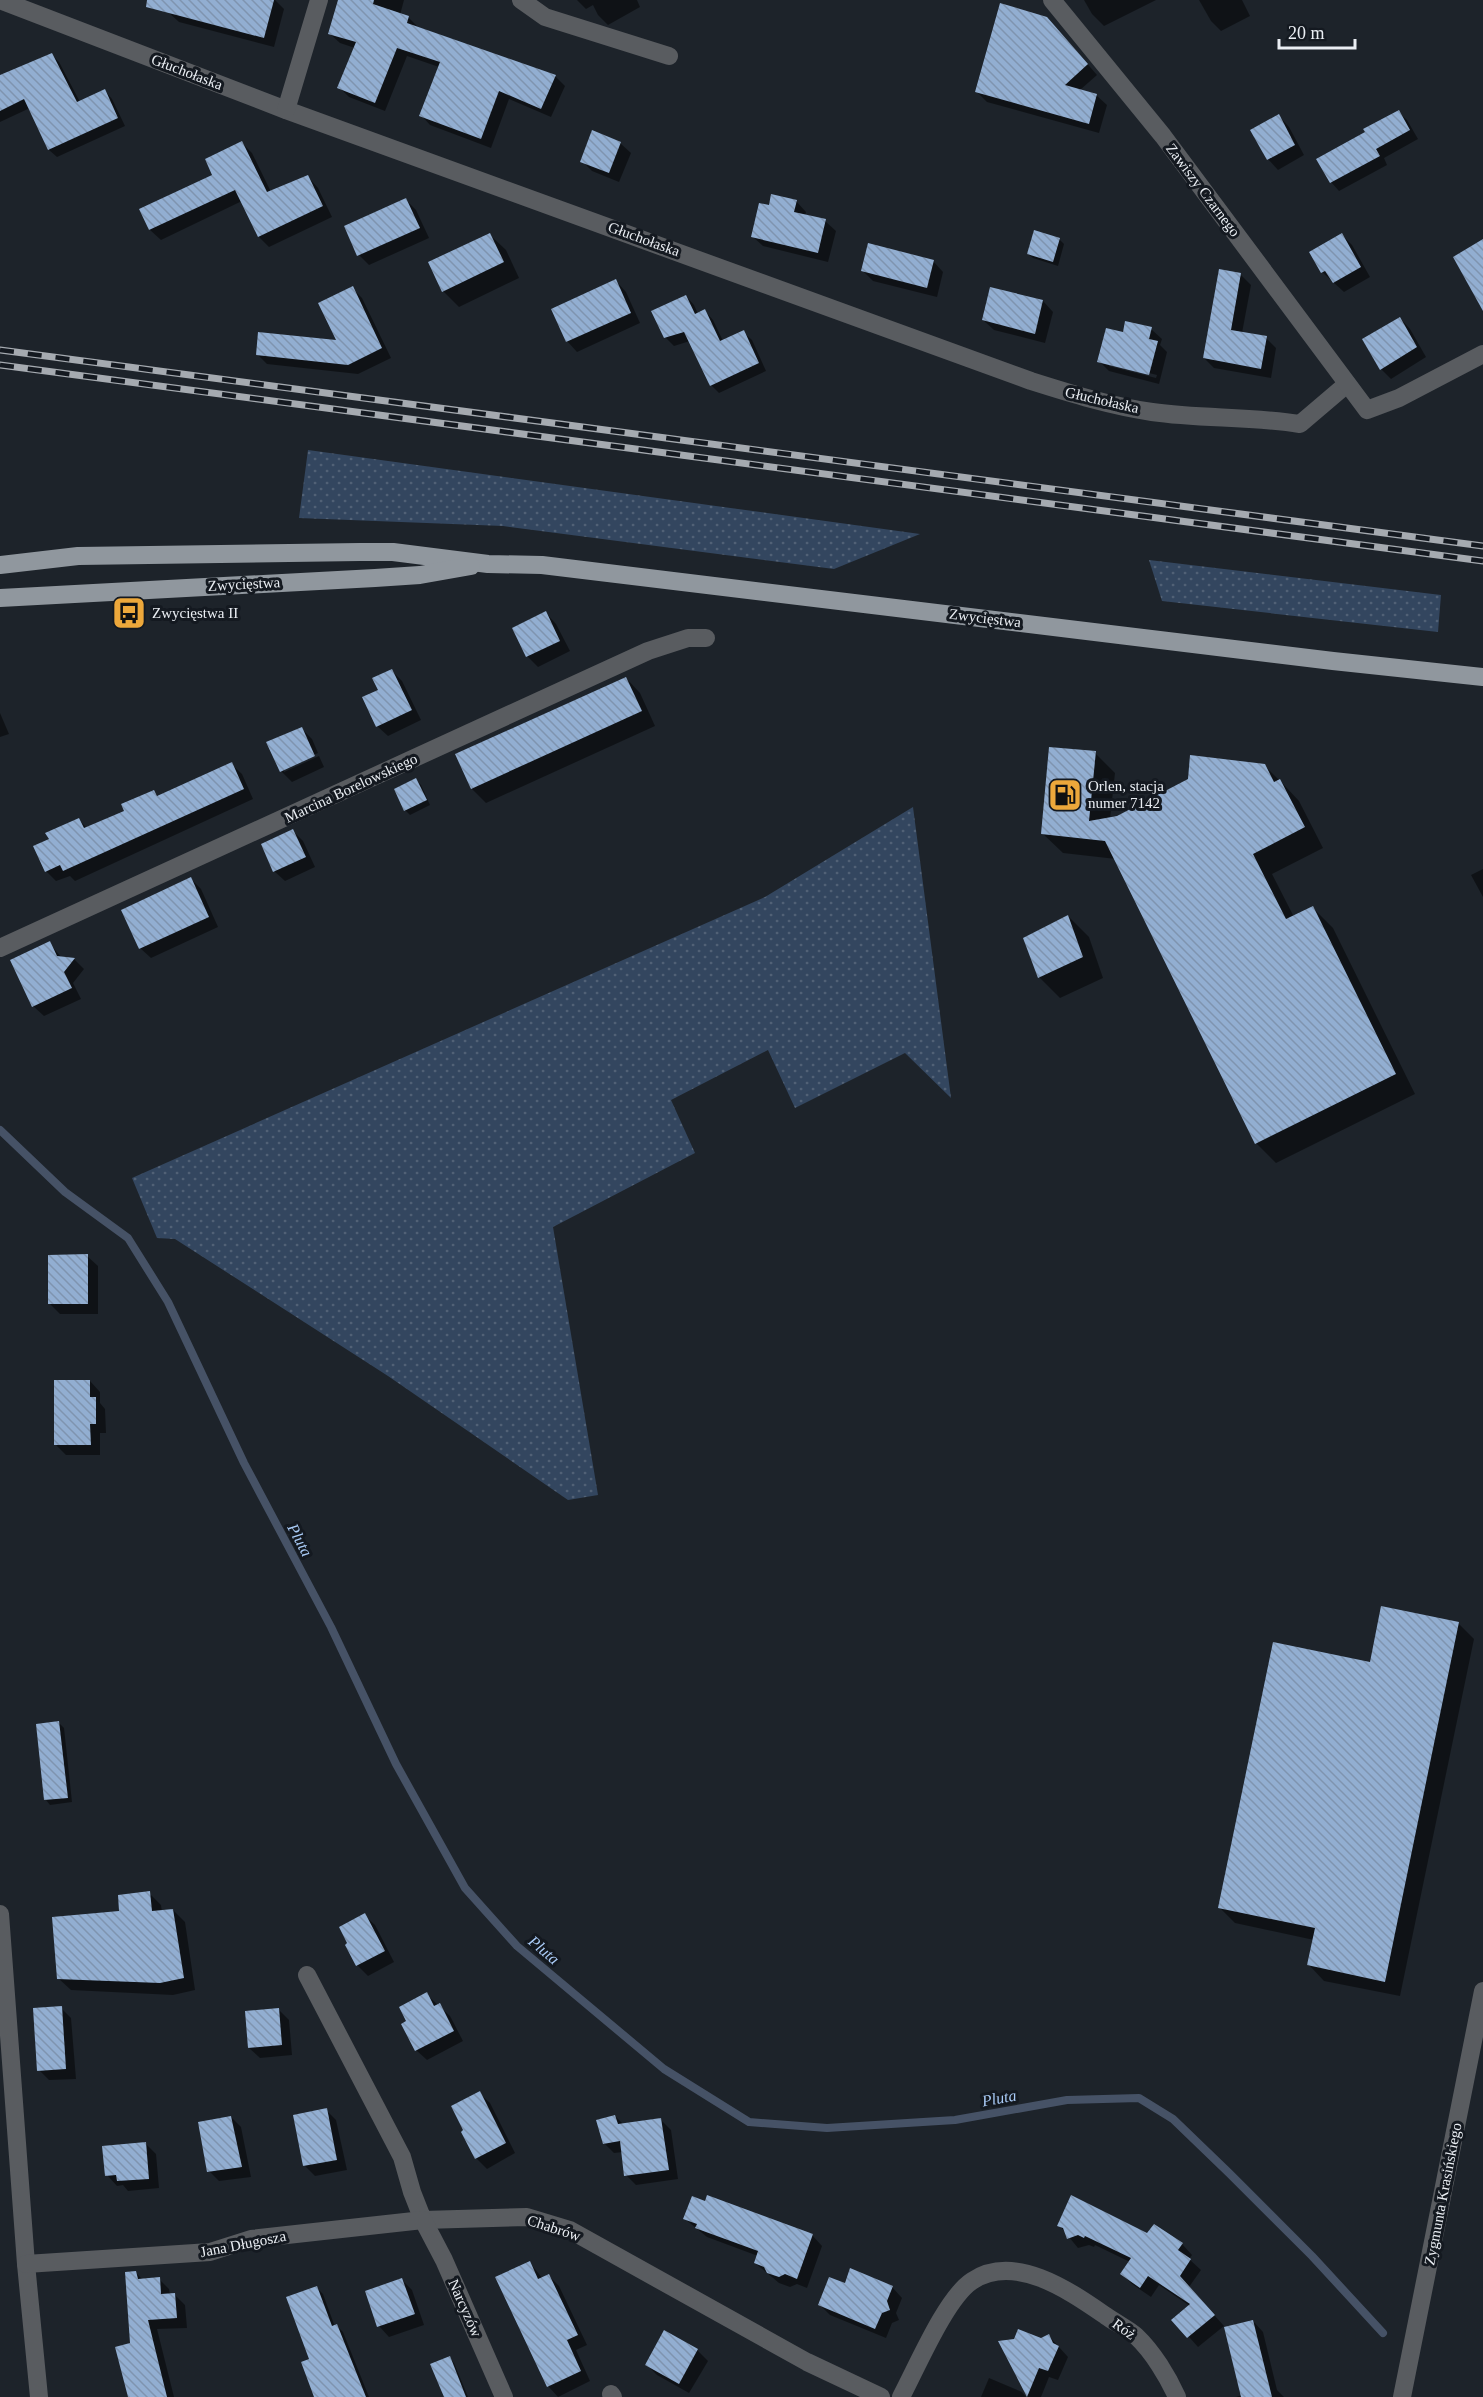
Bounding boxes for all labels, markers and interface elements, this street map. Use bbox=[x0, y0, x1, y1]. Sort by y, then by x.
scale bar bbox=[1279, 12, 1356, 50]
text: 20 m bbox=[1288, 23, 1325, 43]
street label: Głuchołaska bbox=[149, 51, 225, 93]
street label: Zawiszy Czarnego bbox=[1163, 140, 1243, 240]
street label: Głuchołaska bbox=[606, 219, 682, 259]
street label: Głuchołaska bbox=[1064, 384, 1141, 416]
street label: Zwycięstwa bbox=[207, 574, 281, 594]
bus stop icon: Zwycięstwa II bbox=[111, 595, 147, 631]
place label: Zwycięstwa II bbox=[152, 605, 238, 621]
street label: Zwycięstwa bbox=[948, 606, 1022, 630]
street label: Marcina Borelowskiego bbox=[282, 750, 420, 826]
fuel station icon: Orlen, stacja numer 7142 bbox=[1047, 777, 1083, 813]
place label: Orlen, stacja numer 7142 bbox=[1088, 778, 1164, 811]
water label: Pluta bbox=[284, 1520, 316, 1559]
water label: Pluta bbox=[524, 1932, 563, 1968]
water label: Pluta bbox=[979, 2087, 1018, 2110]
street label: Zygmunta Krasińskiego bbox=[1421, 2122, 1465, 2266]
street label: Chabrów bbox=[525, 2212, 583, 2244]
street label: Jana Długosza bbox=[199, 2228, 288, 2260]
street label: Narcyzów bbox=[445, 2277, 485, 2340]
street label: Róż bbox=[1110, 2315, 1139, 2343]

